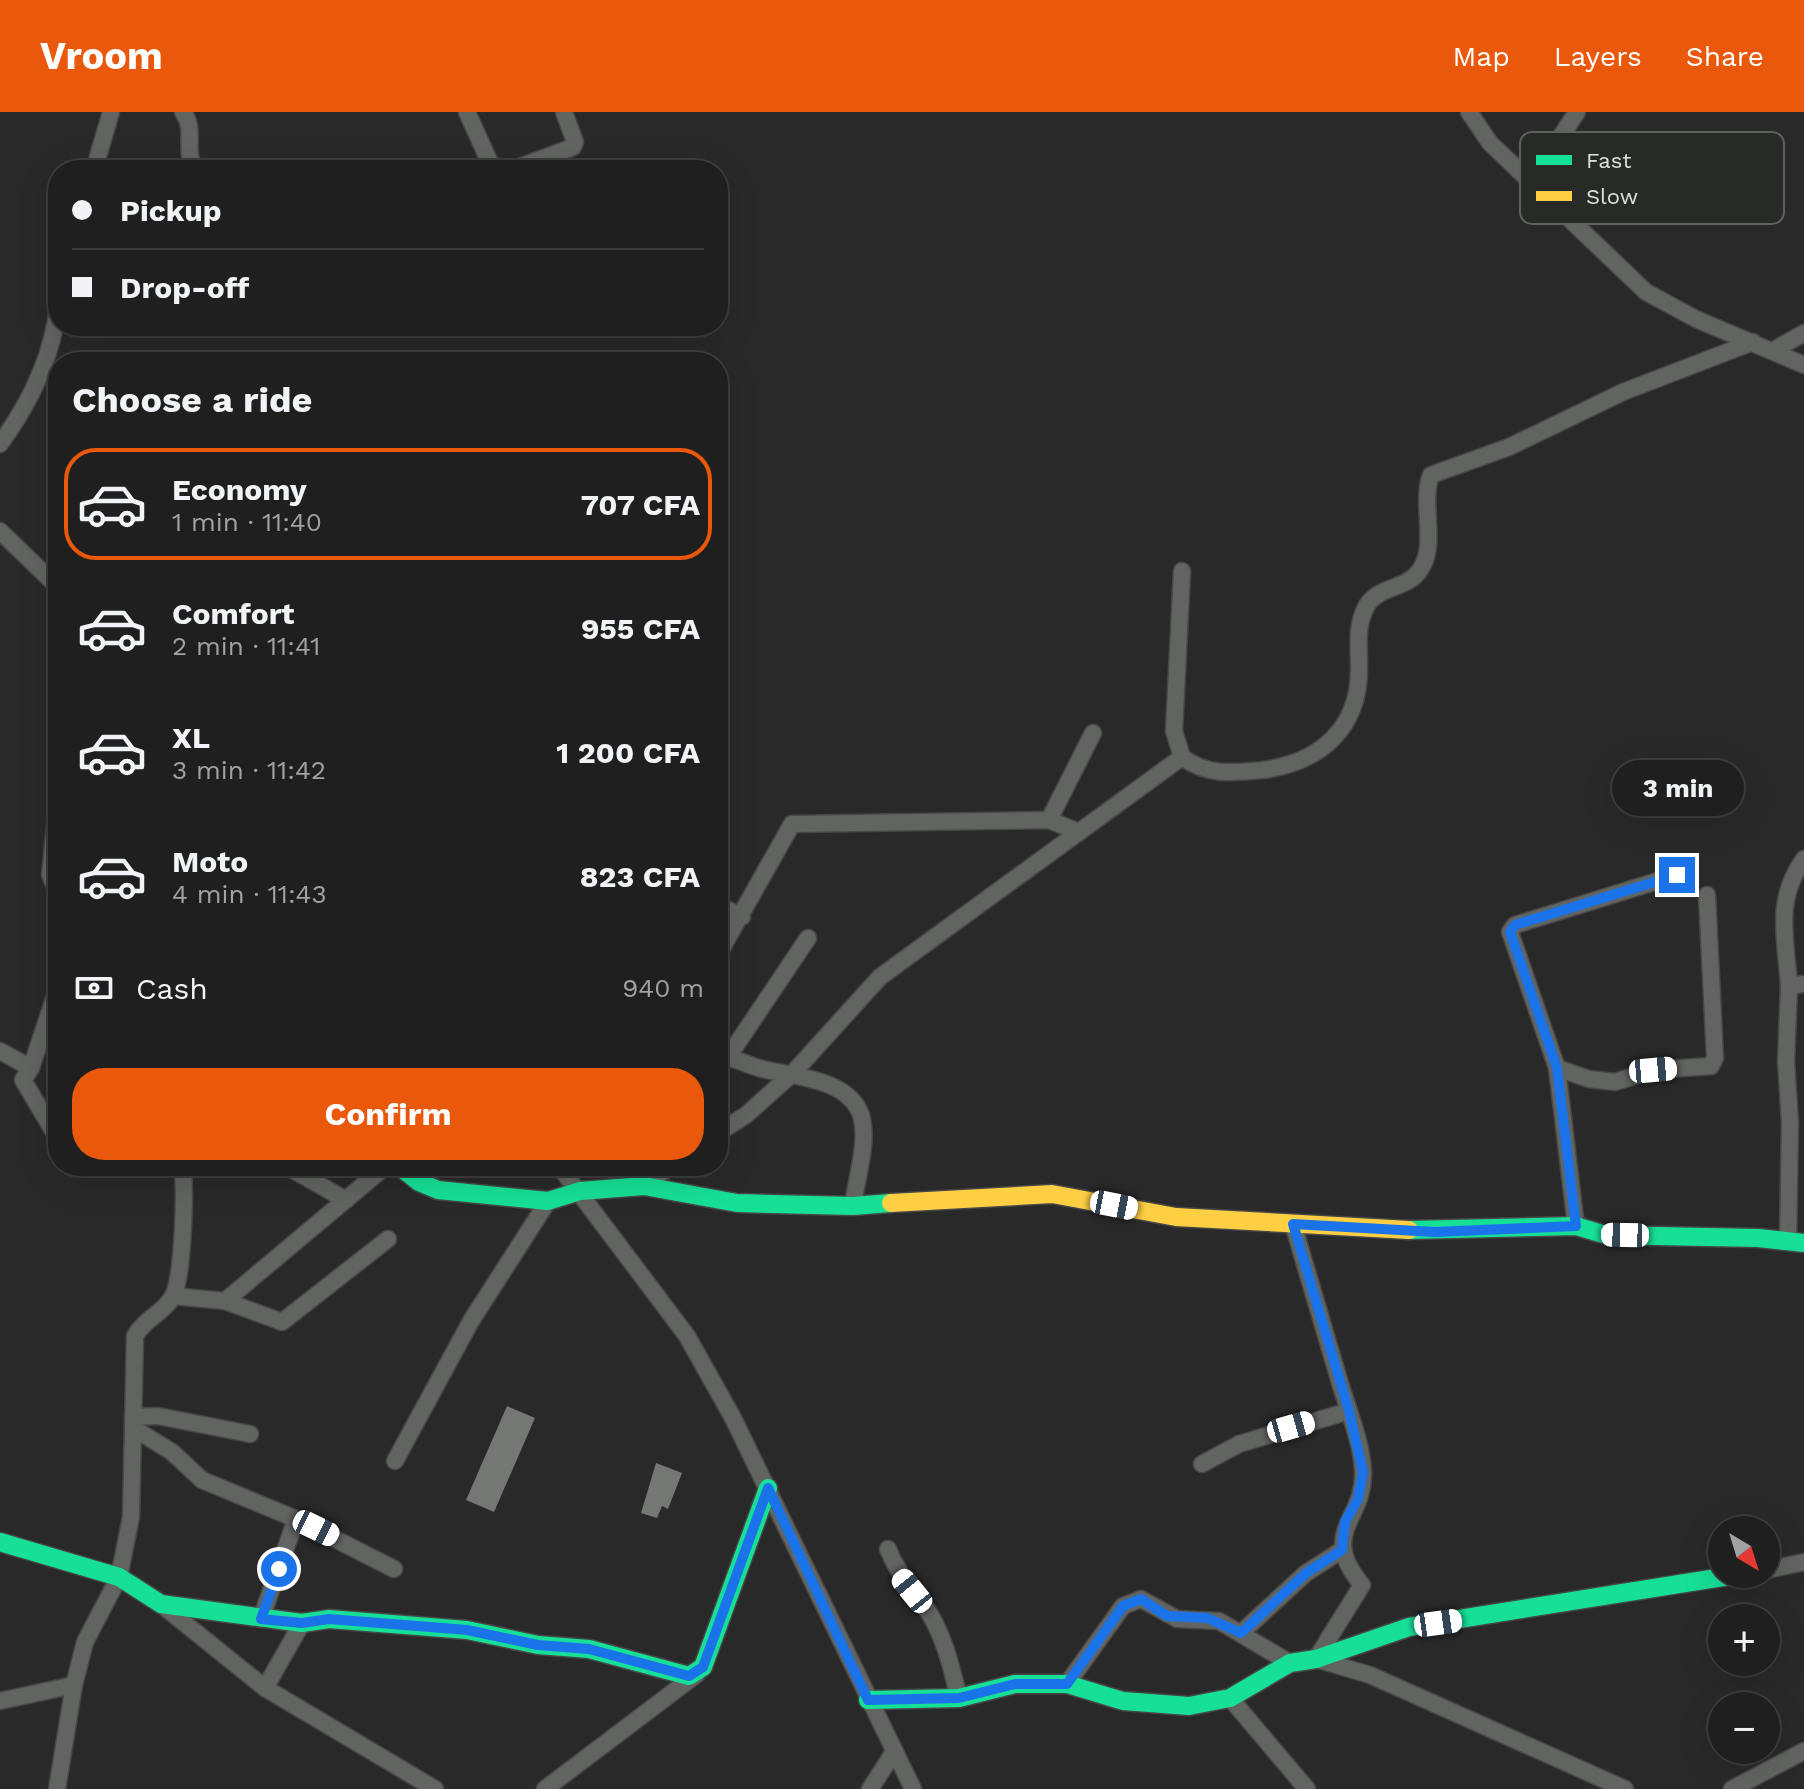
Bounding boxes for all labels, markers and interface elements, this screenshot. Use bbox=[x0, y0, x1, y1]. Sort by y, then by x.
text: Vroom bbox=[40, 34, 163, 78]
text: Map bbox=[1453, 40, 1510, 73]
text: Layers bbox=[1554, 40, 1642, 73]
text: Share bbox=[1686, 40, 1764, 73]
legend bbox=[1520, 132, 1784, 224]
text: Fast bbox=[1586, 148, 1632, 173]
text: Slow bbox=[1586, 184, 1638, 209]
text: Pickup bbox=[120, 193, 222, 228]
text: Drop-off bbox=[120, 270, 249, 305]
text: Choose a ride bbox=[72, 379, 312, 421]
icon: car bbox=[76, 468, 148, 540]
text: Economy bbox=[172, 472, 307, 507]
text: 707 CFA bbox=[581, 487, 700, 522]
text: 1 min · 11:40 bbox=[172, 507, 322, 537]
icon: car bbox=[76, 592, 148, 664]
text: Comfort bbox=[172, 596, 294, 631]
text: 955 CFA bbox=[581, 611, 700, 646]
text: 2 min · 11:41 bbox=[172, 631, 321, 661]
icon: car bbox=[76, 716, 148, 788]
text: XL bbox=[172, 720, 210, 755]
text: 1 200 CFA bbox=[556, 735, 700, 770]
text: 3 min · 11:42 bbox=[172, 755, 326, 785]
callout: 3 min bbox=[1611, 759, 1743, 815]
text: 3 min bbox=[1642, 773, 1714, 803]
icon: car bbox=[76, 840, 148, 912]
text: Moto bbox=[172, 844, 248, 879]
route end bbox=[1659, 857, 1695, 893]
text: 823 CFA bbox=[580, 859, 700, 894]
text: 4 min · 11:43 bbox=[172, 879, 327, 909]
icon: cash bbox=[72, 966, 116, 1010]
text: Cash bbox=[136, 971, 208, 1006]
text: 940 m bbox=[622, 973, 704, 1003]
car bbox=[1628, 1056, 1678, 1084]
button: Confirm bbox=[72, 1068, 704, 1160]
car bbox=[1088, 1189, 1140, 1221]
car bbox=[1601, 1223, 1649, 1247]
car bbox=[1265, 1409, 1317, 1445]
car bbox=[289, 1507, 343, 1549]
north arrow bbox=[1708, 1516, 1780, 1588]
map controls bbox=[1708, 1516, 1780, 1764]
route start bbox=[261, 1551, 297, 1587]
car bbox=[888, 1565, 936, 1617]
button: + bbox=[1708, 1604, 1780, 1676]
car bbox=[1413, 1608, 1463, 1638]
button: − bbox=[1708, 1692, 1780, 1764]

